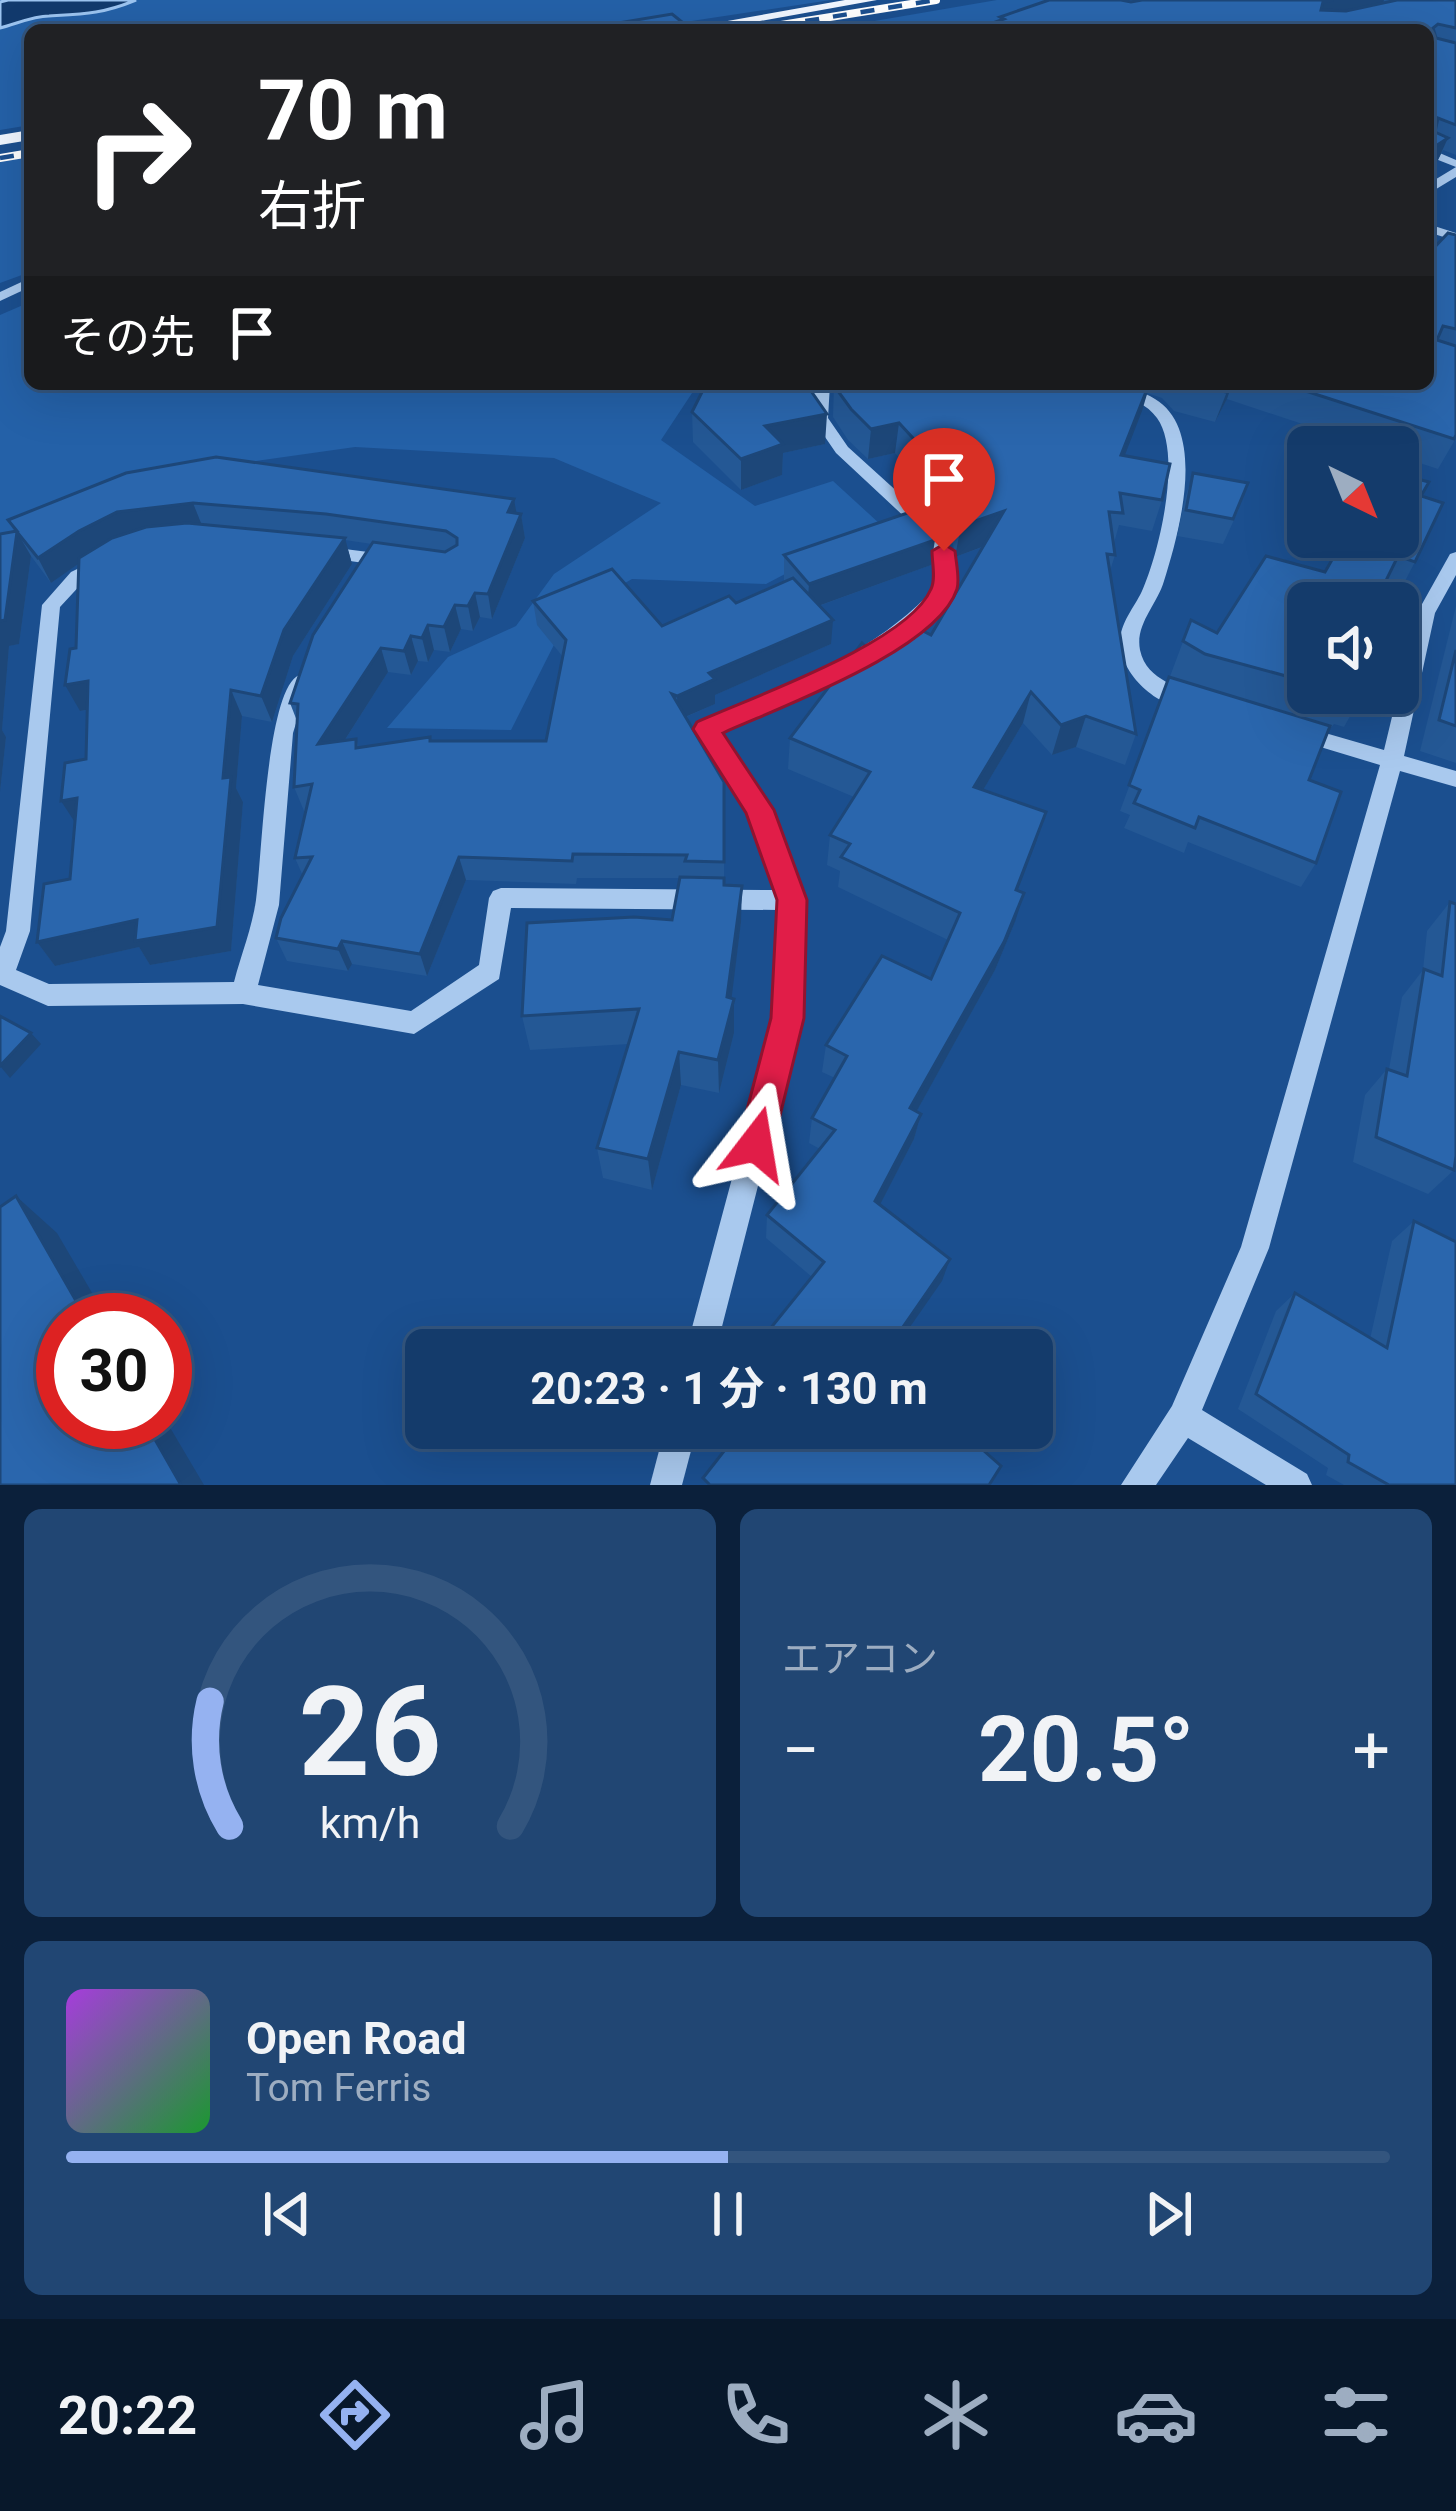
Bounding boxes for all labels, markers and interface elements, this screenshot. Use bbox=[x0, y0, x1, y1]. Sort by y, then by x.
text: 70 m bbox=[258, 61, 448, 160]
icon: right bbox=[60, 72, 216, 228]
text: 右折 bbox=[258, 175, 366, 238]
icon: arrive bbox=[219, 300, 285, 366]
text: その先 bbox=[60, 311, 195, 364]
north arrow bbox=[1287, 426, 1419, 558]
map controls bbox=[1287, 426, 1419, 714]
pin bbox=[893, 428, 995, 551]
icon: arrive bbox=[911, 446, 977, 512]
button: sound bbox=[1287, 582, 1419, 714]
position arrow bbox=[693, 1081, 819, 1207]
speed limit sign: 30 bbox=[36, 1293, 192, 1449]
text: 20:23 · 1 分 · 130 m bbox=[530, 1362, 928, 1415]
text: エアコン bbox=[782, 1636, 938, 1682]
text: 26 bbox=[298, 1659, 442, 1805]
text: 20.5° bbox=[978, 1698, 1194, 1803]
text: − bbox=[782, 1712, 820, 1789]
text: + bbox=[1353, 1712, 1390, 1789]
text: km/h bbox=[320, 1798, 420, 1848]
text: Open Road bbox=[246, 2012, 467, 2065]
text: Tom Ferris bbox=[246, 2065, 431, 2111]
icon: previous bbox=[254, 2181, 320, 2247]
icon: pause bbox=[695, 2181, 761, 2247]
icon: next bbox=[1136, 2181, 1202, 2247]
icon: directions bbox=[313, 2373, 397, 2457]
icon: music bbox=[513, 2373, 597, 2457]
icon: phone bbox=[714, 2373, 798, 2457]
icon: climate bbox=[914, 2373, 998, 2457]
icon: car bbox=[1114, 2373, 1198, 2457]
icon: filters bbox=[1314, 2373, 1398, 2457]
text: 20:22 bbox=[58, 2384, 197, 2447]

